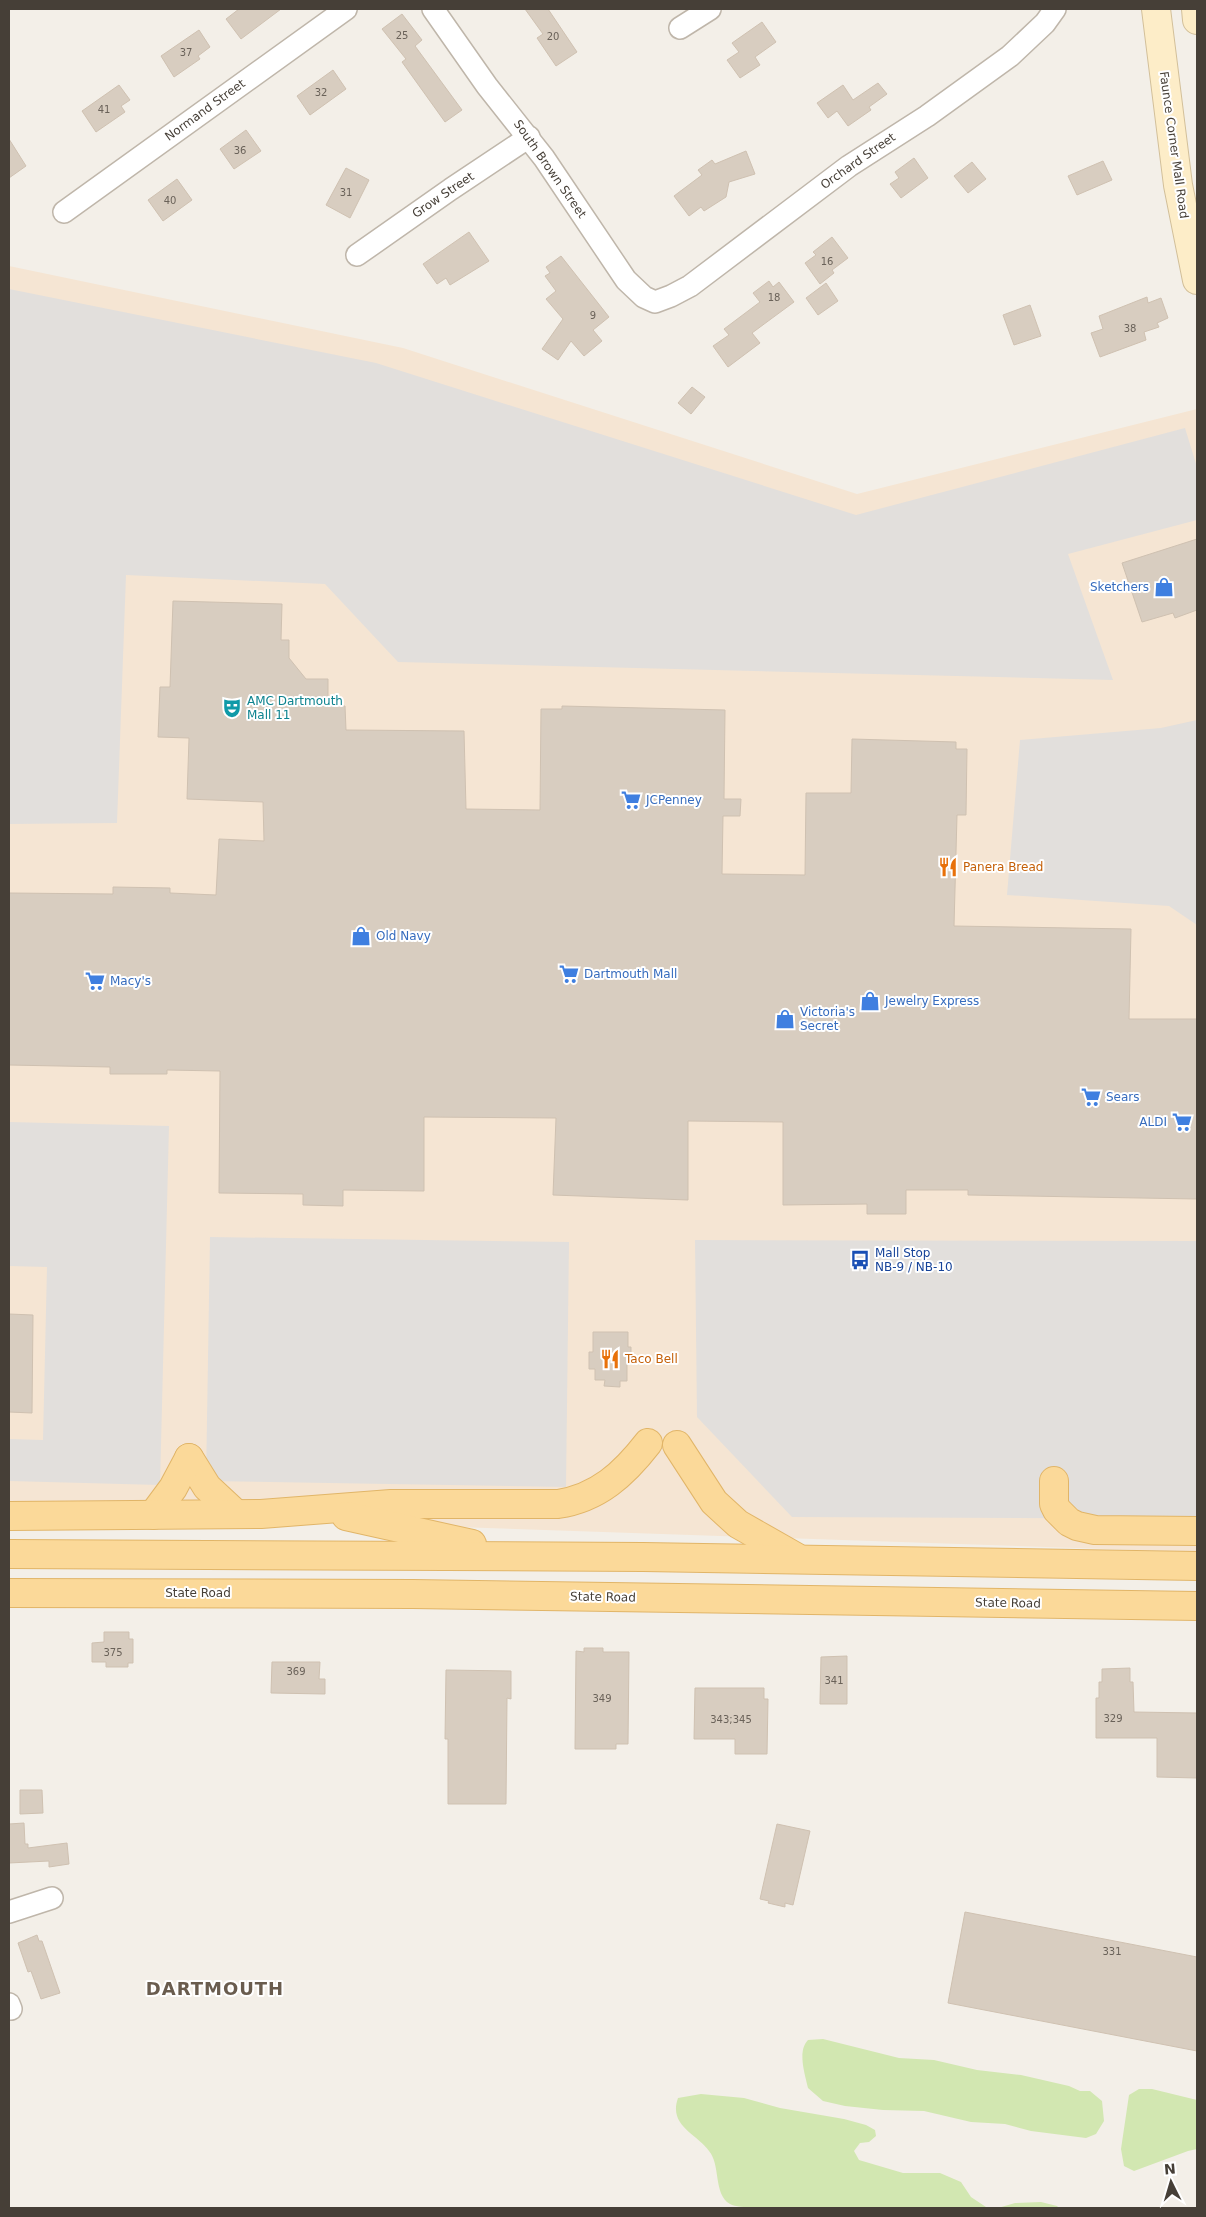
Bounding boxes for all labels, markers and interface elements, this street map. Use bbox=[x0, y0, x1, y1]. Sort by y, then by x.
house number: 25 bbox=[396, 30, 408, 41]
house number: 20 bbox=[547, 31, 559, 42]
house number: 37 bbox=[180, 47, 192, 58]
street label: Faunce Corner Mall Road bbox=[1157, 70, 1191, 220]
street label: Normand Street bbox=[162, 76, 248, 144]
house number: 32 bbox=[315, 87, 327, 98]
house number: 41 bbox=[98, 104, 110, 115]
street label: South Brown Street bbox=[511, 117, 589, 221]
street label: Orchard Street bbox=[818, 130, 898, 192]
house number: 36 bbox=[234, 145, 246, 156]
street label: Grow Street bbox=[409, 169, 477, 221]
house number: 31 bbox=[340, 187, 352, 198]
house number: 40 bbox=[164, 195, 176, 206]
house number: 16 bbox=[821, 256, 833, 267]
house number: 18 bbox=[768, 292, 780, 303]
house number: 9 bbox=[590, 310, 596, 321]
house number: 38 bbox=[1124, 323, 1136, 334]
shop icon: Sketchers bbox=[1153, 576, 1175, 598]
place label: Sketchers bbox=[1090, 580, 1149, 594]
place label: AMC Dartmouth Mall 11 bbox=[247, 694, 343, 722]
theatre icon: AMC Dartmouth Mall 11 bbox=[221, 697, 243, 719]
supermarket icon: JCPenney bbox=[620, 789, 642, 811]
place label: JCPenney bbox=[645, 793, 702, 807]
restaurant icon: Panera Bread bbox=[937, 856, 959, 878]
place label: Panera Bread bbox=[963, 860, 1043, 874]
shop icon: Old Navy bbox=[350, 925, 372, 947]
place label: Old Navy bbox=[376, 929, 431, 943]
supermarket icon: Dartmouth Mall bbox=[558, 963, 580, 985]
place label: Dartmouth Mall bbox=[584, 967, 677, 981]
supermarket icon: Macy's bbox=[84, 970, 106, 992]
place label: Macy's bbox=[110, 974, 151, 988]
shop icon: Jewelry Express bbox=[859, 990, 881, 1012]
place label: Jewelry Express bbox=[884, 994, 979, 1008]
place label: Victoria's Secret bbox=[800, 1005, 855, 1033]
shop icon: Victoria's Secret bbox=[774, 1008, 796, 1030]
supermarket icon: Sears bbox=[1080, 1086, 1102, 1108]
place label: Sears bbox=[1106, 1090, 1140, 1104]
supermarket icon: ALDI bbox=[1171, 1111, 1193, 1133]
place label: ALDI bbox=[1139, 1115, 1167, 1129]
place label: Mall Stop NB-9 / NB-10 bbox=[875, 1246, 953, 1274]
bus stop icon: Mall Stop NB-9 / NB-10 bbox=[849, 1249, 871, 1271]
restaurant icon: Taco Bell bbox=[599, 1348, 621, 1370]
place label: Taco Bell bbox=[624, 1352, 678, 1366]
street label: State Road bbox=[165, 1586, 231, 1600]
street label: State Road bbox=[570, 1589, 636, 1605]
street label: State Road bbox=[975, 1595, 1041, 1611]
house number: 375 bbox=[103, 1647, 123, 1658]
house number: 369 bbox=[286, 1666, 306, 1677]
house number: 341 bbox=[824, 1675, 844, 1686]
house number: 349 bbox=[592, 1693, 612, 1704]
house number: 329 bbox=[1103, 1713, 1123, 1724]
house number: 343;345 bbox=[710, 1714, 752, 1725]
house number: 331 bbox=[1102, 1946, 1122, 1957]
district label: DARTMOUTH bbox=[146, 1978, 284, 1999]
north arrow bbox=[1146, 2157, 1196, 2207]
text: N bbox=[1163, 2161, 1176, 2178]

